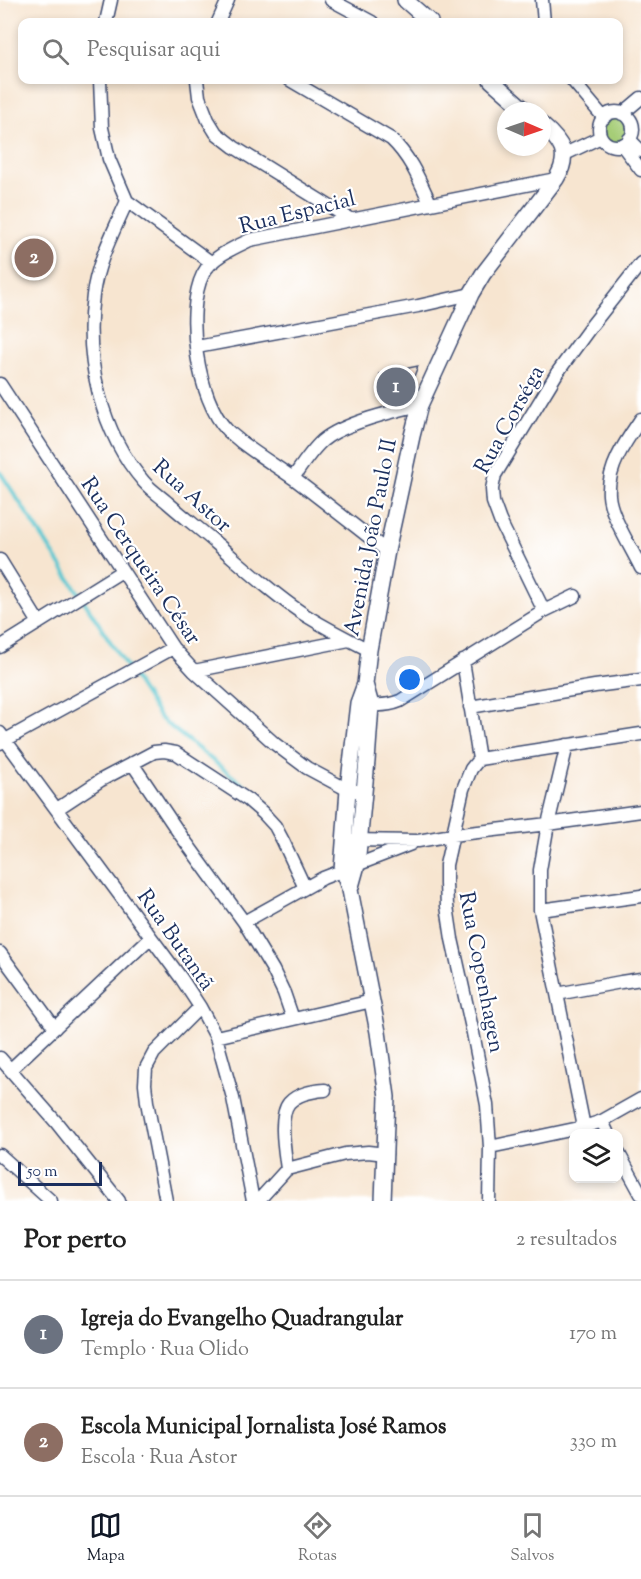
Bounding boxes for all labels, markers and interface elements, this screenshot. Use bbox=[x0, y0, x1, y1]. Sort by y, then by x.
search box bbox=[18, 18, 623, 84]
icon: search bbox=[39, 35, 72, 68]
text: Pesquisar aqui bbox=[87, 35, 221, 67]
north arrow bbox=[497, 102, 551, 156]
street label: Rua Espacial bbox=[236, 184, 359, 244]
pin: 2 bbox=[15, 236, 54, 280]
street label: Rua Corséga bbox=[468, 360, 554, 481]
pin: 1 bbox=[376, 364, 416, 410]
street label: Avenida João Paulo II bbox=[337, 436, 407, 639]
street label: Rua Astor bbox=[144, 453, 238, 542]
street label: Rua Cerqueira César bbox=[71, 471, 208, 652]
your location bbox=[395, 665, 424, 694]
street label: Rua Butantã bbox=[128, 883, 221, 998]
street label: Rua Copenhagen bbox=[449, 889, 511, 1056]
map controls bbox=[569, 1129, 623, 1183]
button: layers bbox=[569, 1129, 623, 1183]
scale bar bbox=[18, 1159, 102, 1186]
text: 50 m bbox=[27, 1161, 58, 1184]
text: Por perto bbox=[24, 1222, 126, 1259]
text: 2 resultados bbox=[516, 1226, 617, 1255]
text: Igreja do Evangelho Quadrangular bbox=[81, 1304, 403, 1336]
text: 1 bbox=[40, 1320, 47, 1349]
text: 170 m bbox=[569, 1320, 617, 1349]
text: Templo · Rua Olido bbox=[81, 1336, 249, 1365]
text: Escola Municipal Jornalista José Ramos bbox=[81, 1412, 447, 1444]
text: 2 bbox=[39, 1428, 48, 1457]
text: 330 m bbox=[570, 1428, 617, 1457]
text: Escola · Rua Astor bbox=[81, 1444, 237, 1473]
tab: Mapa bbox=[87, 1509, 125, 1568]
tab: Rotas bbox=[298, 1509, 337, 1568]
tab: Salvos bbox=[510, 1509, 554, 1568]

